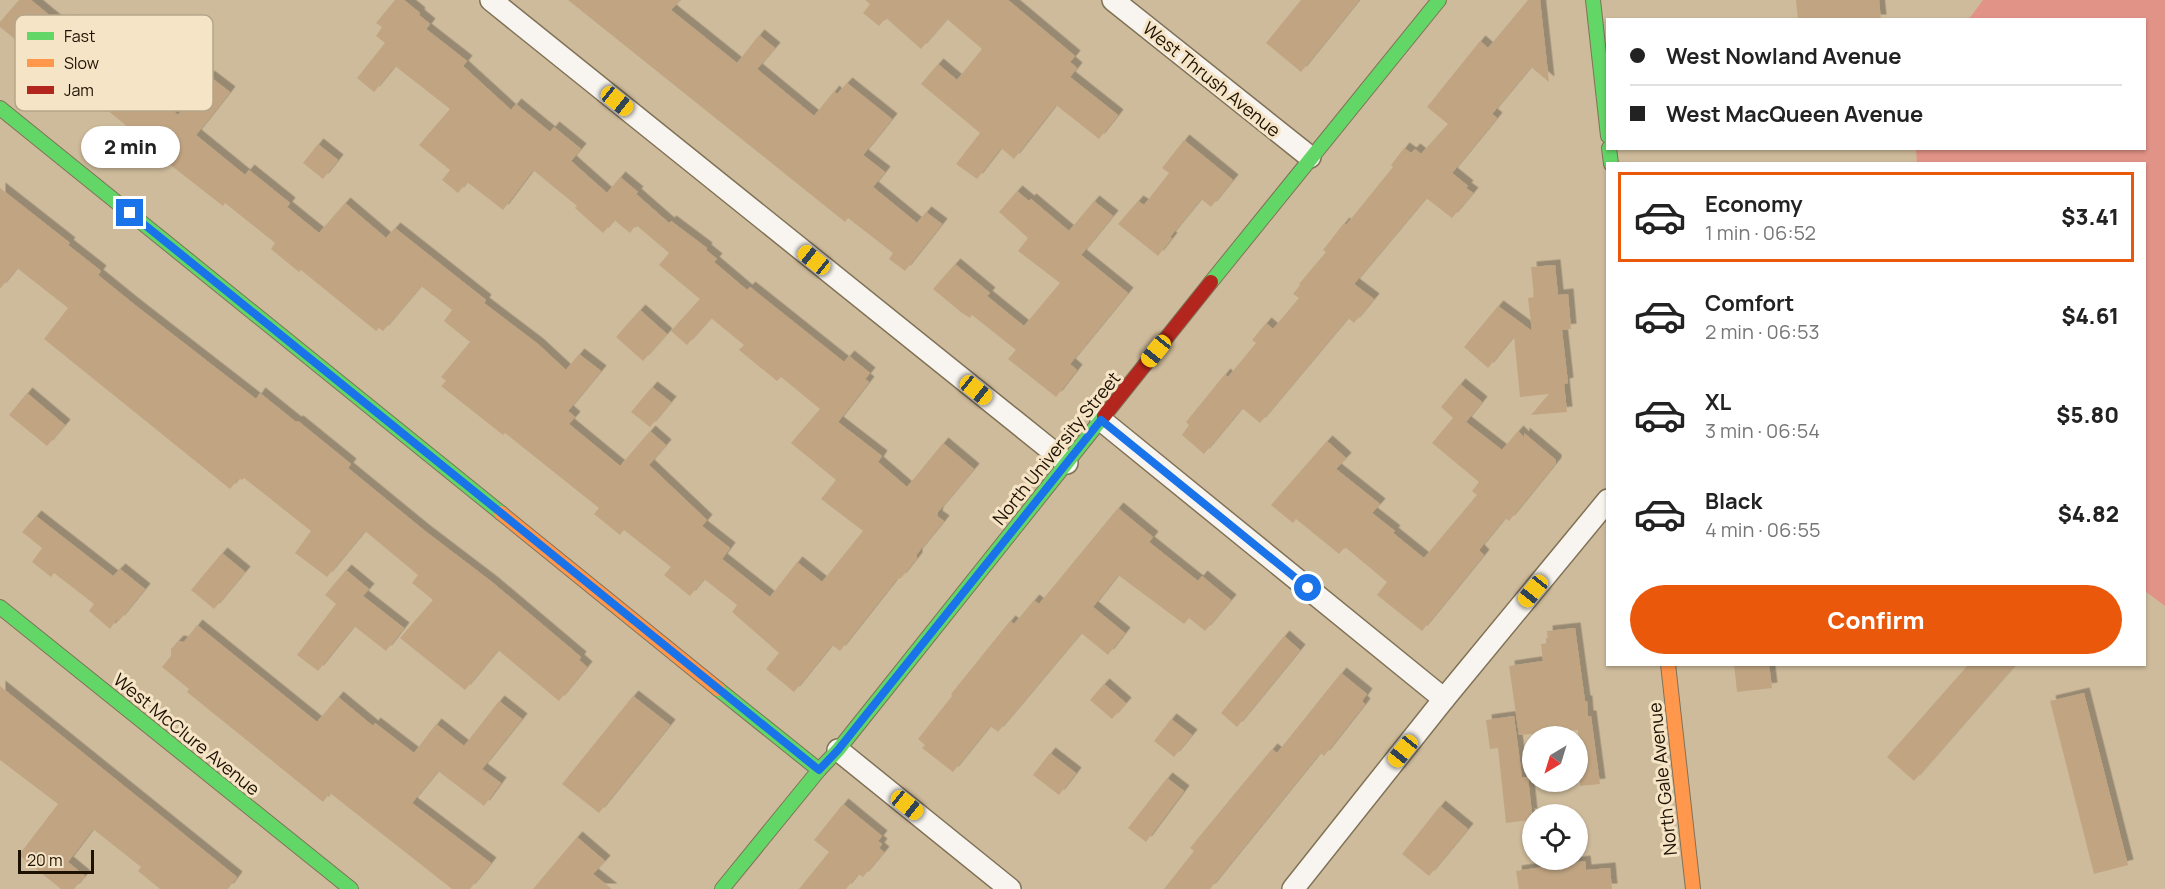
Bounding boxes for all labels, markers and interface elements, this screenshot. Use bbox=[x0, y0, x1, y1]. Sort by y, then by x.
legend bbox=[15, 15, 213, 111]
street label: West Thrush Avenue bbox=[1138, 16, 1286, 142]
text: Fast bbox=[64, 25, 95, 47]
text: West Nowland Avenue bbox=[1666, 41, 1902, 71]
text: Slow bbox=[64, 52, 99, 74]
text: Jam bbox=[64, 79, 94, 101]
car bbox=[597, 83, 637, 119]
text: West MacQueen Avenue bbox=[1666, 99, 1923, 129]
callout: 2 min bbox=[80, 126, 180, 168]
text: 2 min bbox=[104, 133, 157, 160]
text: Economy bbox=[1705, 189, 1803, 219]
icon: car bbox=[1633, 190, 1687, 244]
route end bbox=[116, 199, 143, 226]
text: $3.41 bbox=[2061, 202, 2119, 232]
text: 1 min · 06:52 bbox=[1705, 219, 1816, 246]
car bbox=[794, 242, 834, 278]
text: Comfort bbox=[1705, 288, 1794, 318]
icon: car bbox=[1633, 289, 1687, 343]
text: $4.61 bbox=[2061, 301, 2119, 331]
text: 2 min · 06:53 bbox=[1705, 318, 1820, 345]
car bbox=[1138, 331, 1174, 371]
street label: North University Street bbox=[987, 366, 1125, 530]
car bbox=[956, 372, 996, 408]
text: XL bbox=[1705, 387, 1731, 417]
icon: car bbox=[1633, 388, 1687, 442]
text: $5.80 bbox=[2056, 400, 2119, 430]
text: 3 min · 06:54 bbox=[1705, 417, 1820, 444]
text: Black bbox=[1705, 486, 1762, 516]
icon: car bbox=[1633, 487, 1687, 541]
text: $4.82 bbox=[2058, 499, 2119, 529]
text: 4 min · 06:55 bbox=[1705, 516, 1821, 543]
car bbox=[1515, 571, 1551, 611]
route start bbox=[1294, 574, 1321, 601]
button: Confirm bbox=[1630, 585, 2122, 654]
street label: West McClure Avenue bbox=[109, 668, 265, 800]
street label: North Gale Avenue bbox=[1642, 701, 1682, 857]
north arrow bbox=[1522, 726, 1588, 792]
map controls bbox=[1522, 726, 1588, 870]
car bbox=[1385, 731, 1421, 771]
car bbox=[887, 787, 927, 823]
button: locate bbox=[1522, 804, 1588, 870]
scale bar bbox=[18, 847, 94, 874]
text: 20 m bbox=[27, 849, 63, 871]

